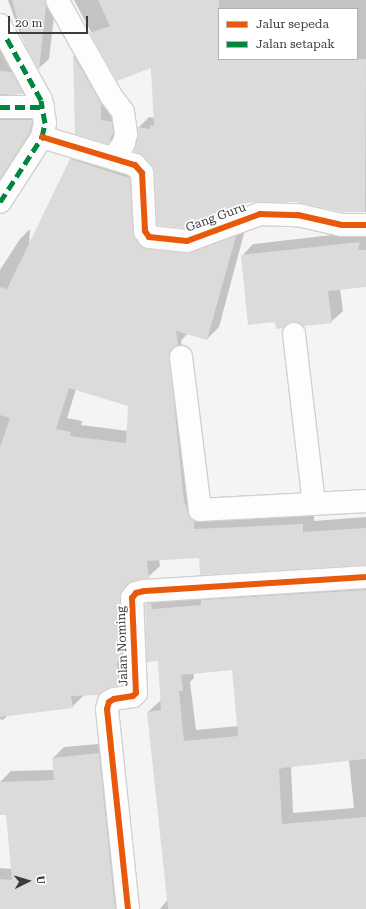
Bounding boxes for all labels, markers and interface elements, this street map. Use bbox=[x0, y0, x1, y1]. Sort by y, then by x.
scale bar bbox=[10, 8, 90, 34]
legend bbox=[218, 8, 358, 60]
text: 20 m bbox=[15, 16, 42, 30]
text: Jalur sepeda bbox=[256, 17, 329, 31]
text: Jalan setapak bbox=[256, 37, 335, 51]
street label: Gang Guru bbox=[184, 200, 248, 236]
street label: Jalan Noming bbox=[114, 606, 132, 686]
north arrow bbox=[8, 861, 48, 901]
text: U bbox=[34, 875, 47, 885]

